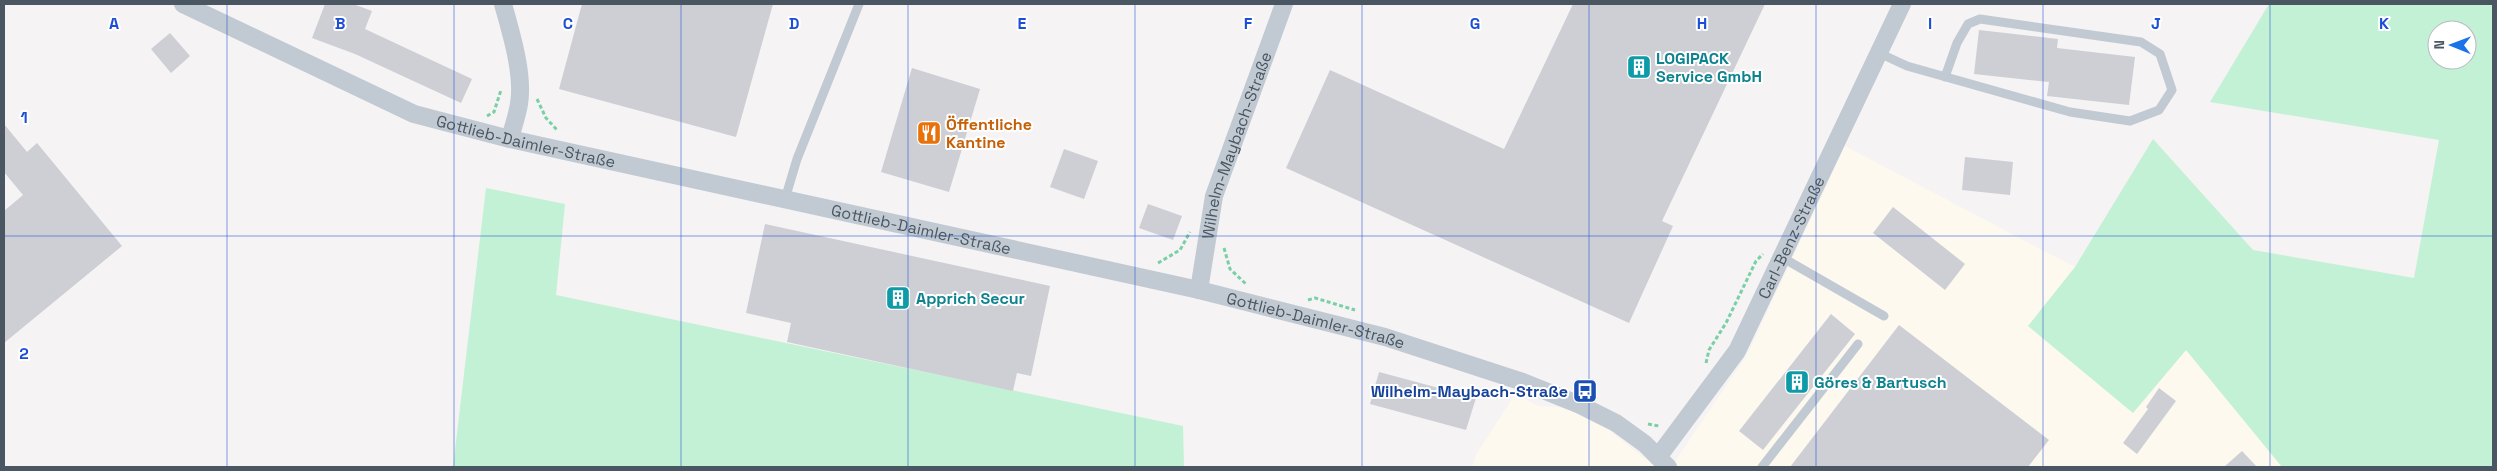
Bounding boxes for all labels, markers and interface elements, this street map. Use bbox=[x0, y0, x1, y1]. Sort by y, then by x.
text: A bbox=[109, 13, 119, 34]
text: B bbox=[335, 13, 345, 34]
text: C bbox=[563, 13, 573, 34]
text: D bbox=[789, 13, 799, 34]
text: E bbox=[1018, 13, 1027, 34]
text: F bbox=[1244, 13, 1253, 34]
text: G bbox=[1470, 13, 1480, 34]
text: H bbox=[1697, 13, 1707, 34]
text: I bbox=[1928, 13, 1932, 34]
text: J bbox=[2151, 13, 2161, 34]
text: K bbox=[2379, 13, 2389, 34]
north arrow bbox=[2427, 20, 2477, 70]
text: N bbox=[2430, 40, 2448, 50]
place label: LOGIPACK Service GmbH bbox=[1656, 48, 1762, 87]
street label: Wilhelm-Maybach-Straße bbox=[1197, 49, 1277, 241]
building icon: LOGIPACK Service GmbH bbox=[1626, 54, 1652, 80]
text: 1 bbox=[20, 107, 28, 128]
street label: Gottlieb-Daimler-Straße bbox=[434, 110, 617, 173]
place label: Öffentliche Kantine bbox=[946, 114, 1032, 153]
restaurant icon: Öffentliche Kantine bbox=[916, 120, 942, 146]
street label: Carl-Benz-Straße bbox=[1753, 173, 1830, 302]
street label: Gottlieb-Daimler-Straße bbox=[829, 200, 1013, 259]
building icon: Apprich Secur bbox=[885, 285, 911, 311]
street label: Gottlieb-Daimler-Straße bbox=[1224, 287, 1408, 354]
place label: Apprich Secur bbox=[916, 288, 1025, 309]
text: 2 bbox=[19, 343, 29, 364]
building icon: Göres & Bartusch bbox=[1784, 369, 1810, 395]
place label: Göres & Bartusch bbox=[1814, 372, 1947, 393]
bus stop icon: Wilhelm-Maybach-Straße bbox=[1572, 378, 1598, 404]
place label: Wilhelm-Maybach-Straße bbox=[1371, 381, 1568, 402]

